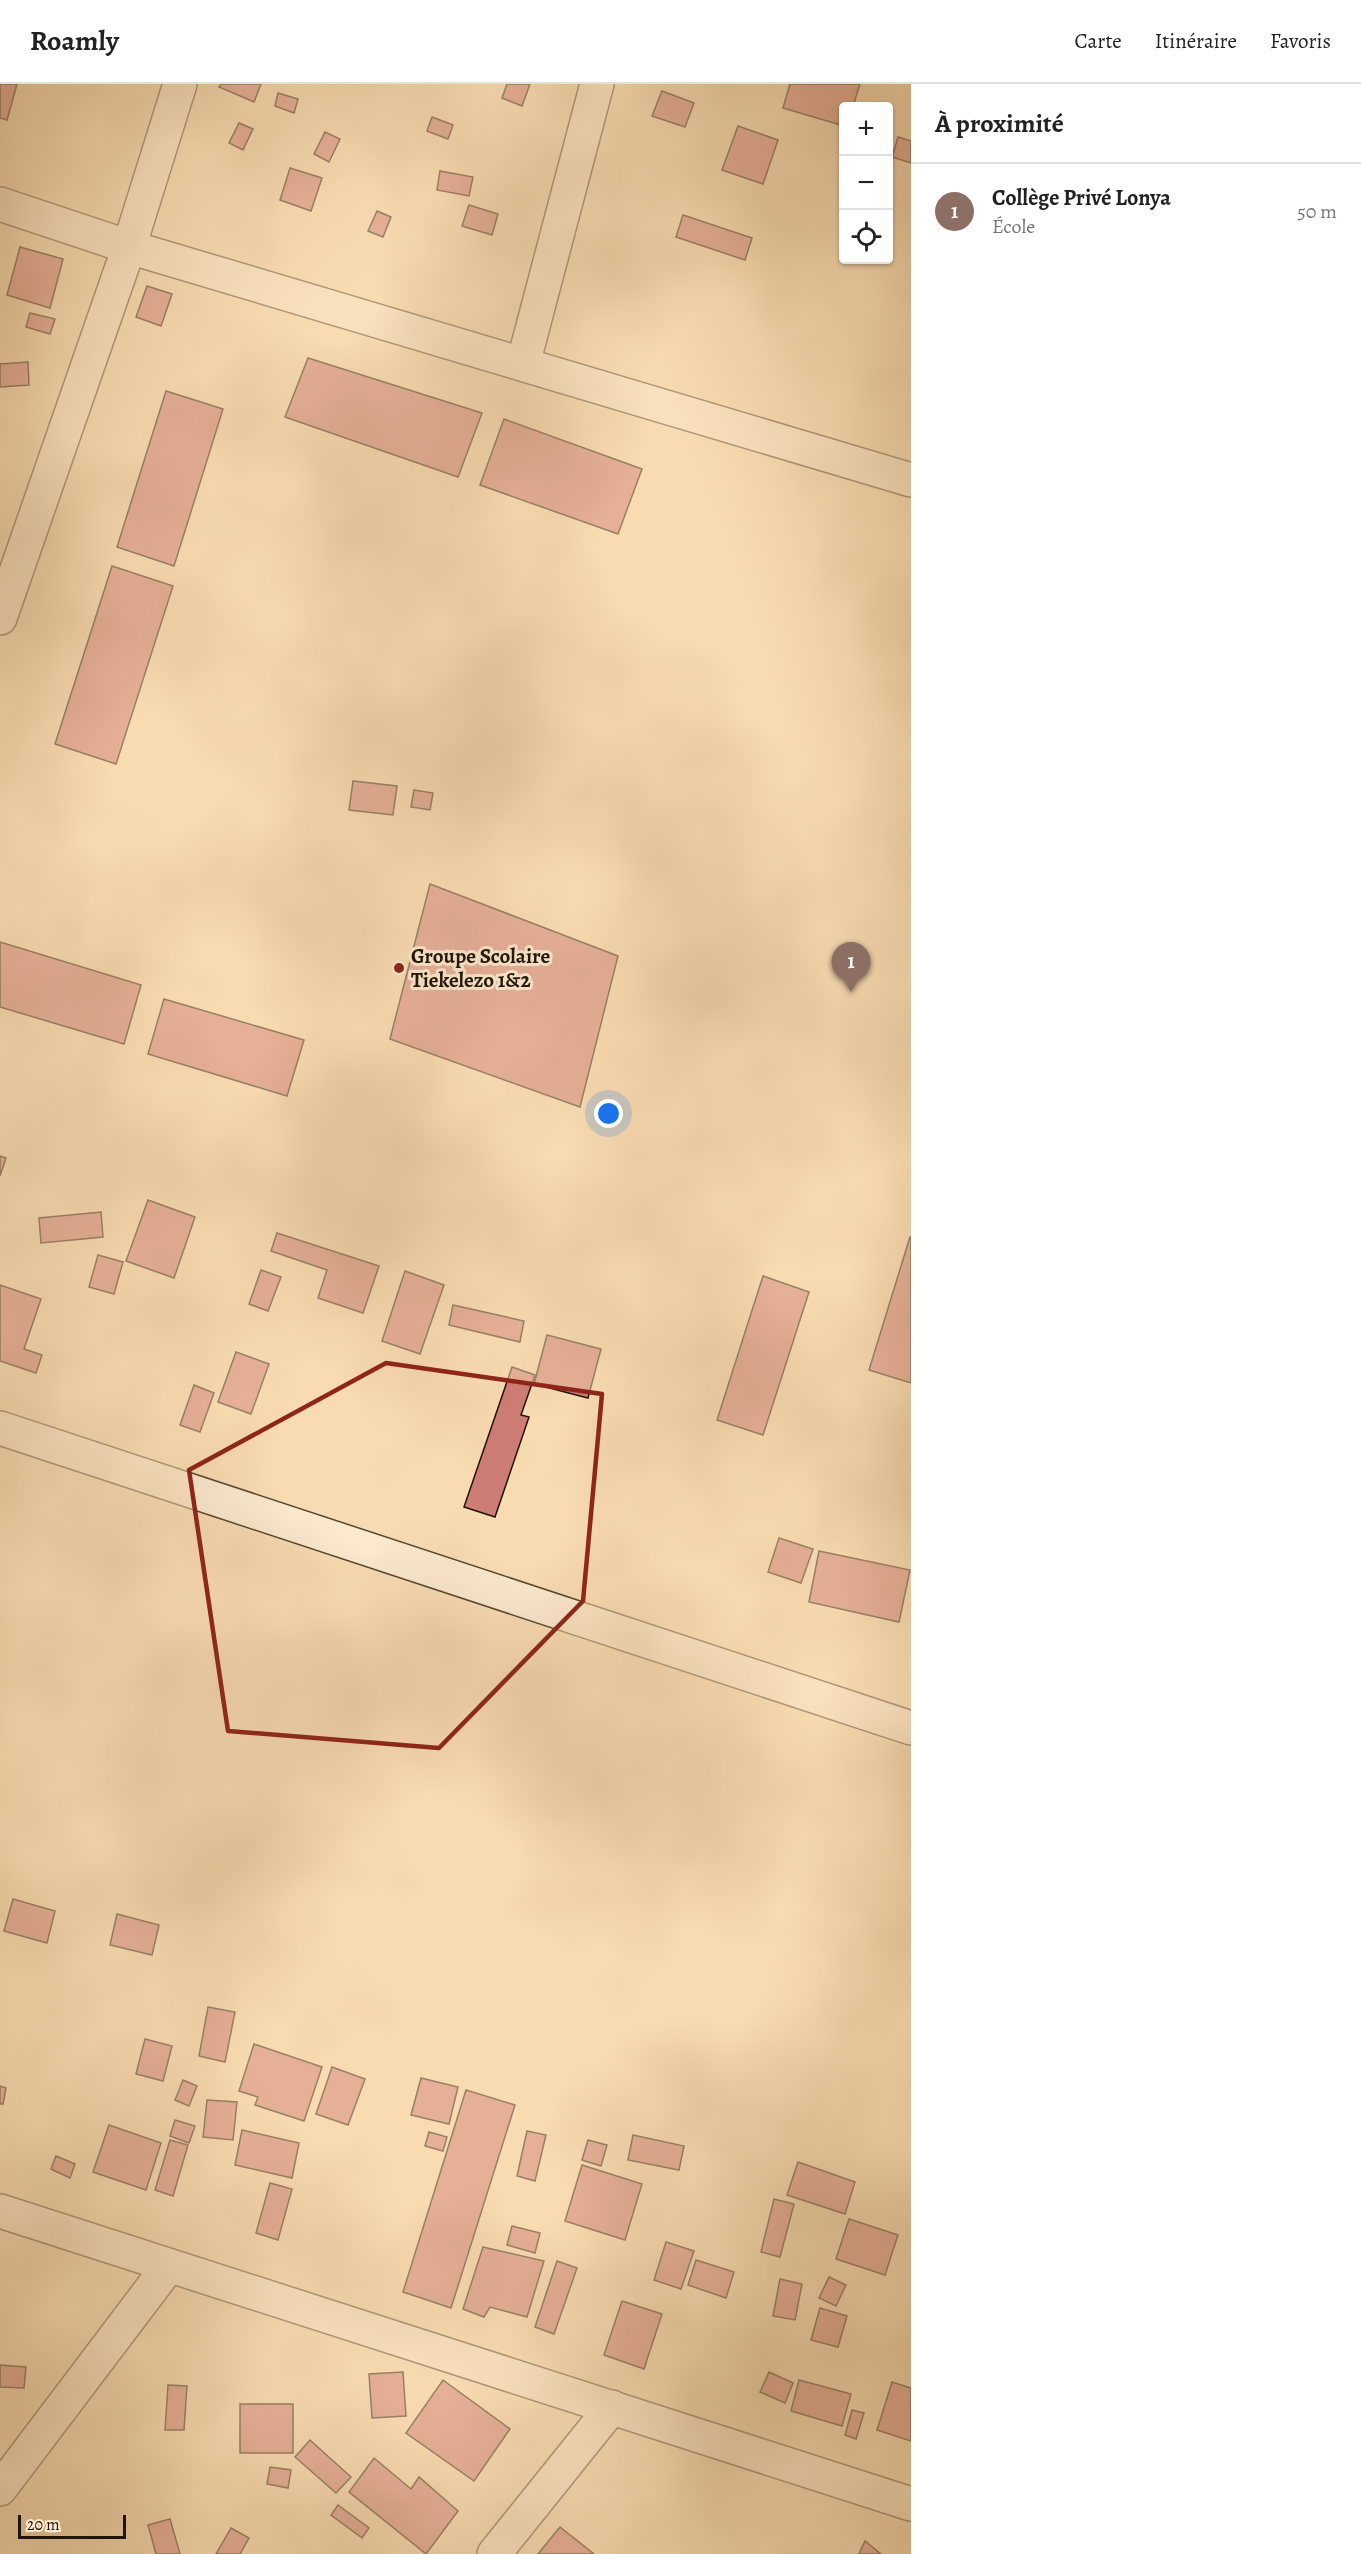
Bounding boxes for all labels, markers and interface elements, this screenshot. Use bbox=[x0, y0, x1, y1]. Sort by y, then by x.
text: Roamly bbox=[30, 22, 119, 60]
text: Carte bbox=[1074, 27, 1122, 55]
text: Itinéraire bbox=[1155, 27, 1237, 55]
text: Favoris bbox=[1270, 27, 1331, 55]
map controls bbox=[839, 102, 893, 264]
button: + bbox=[839, 102, 893, 156]
text: À proximité bbox=[935, 106, 1064, 141]
button: − bbox=[839, 156, 893, 210]
text: Collège Privé Lonya bbox=[992, 183, 1171, 213]
text: 1 bbox=[951, 198, 958, 225]
text: 50 m bbox=[1297, 198, 1337, 225]
button: locate bbox=[839, 210, 893, 264]
text: École bbox=[992, 213, 1035, 240]
place label: Groupe Scolaire Tiekelezo 1&2 bbox=[411, 942, 550, 994]
pin: 1 bbox=[832, 942, 870, 992]
marker: Groupe Scolaire Tiekelezo 1&2 bbox=[392, 961, 406, 975]
your location bbox=[594, 1099, 623, 1128]
scale bar bbox=[18, 2512, 126, 2540]
text: 20 m bbox=[27, 2514, 60, 2536]

